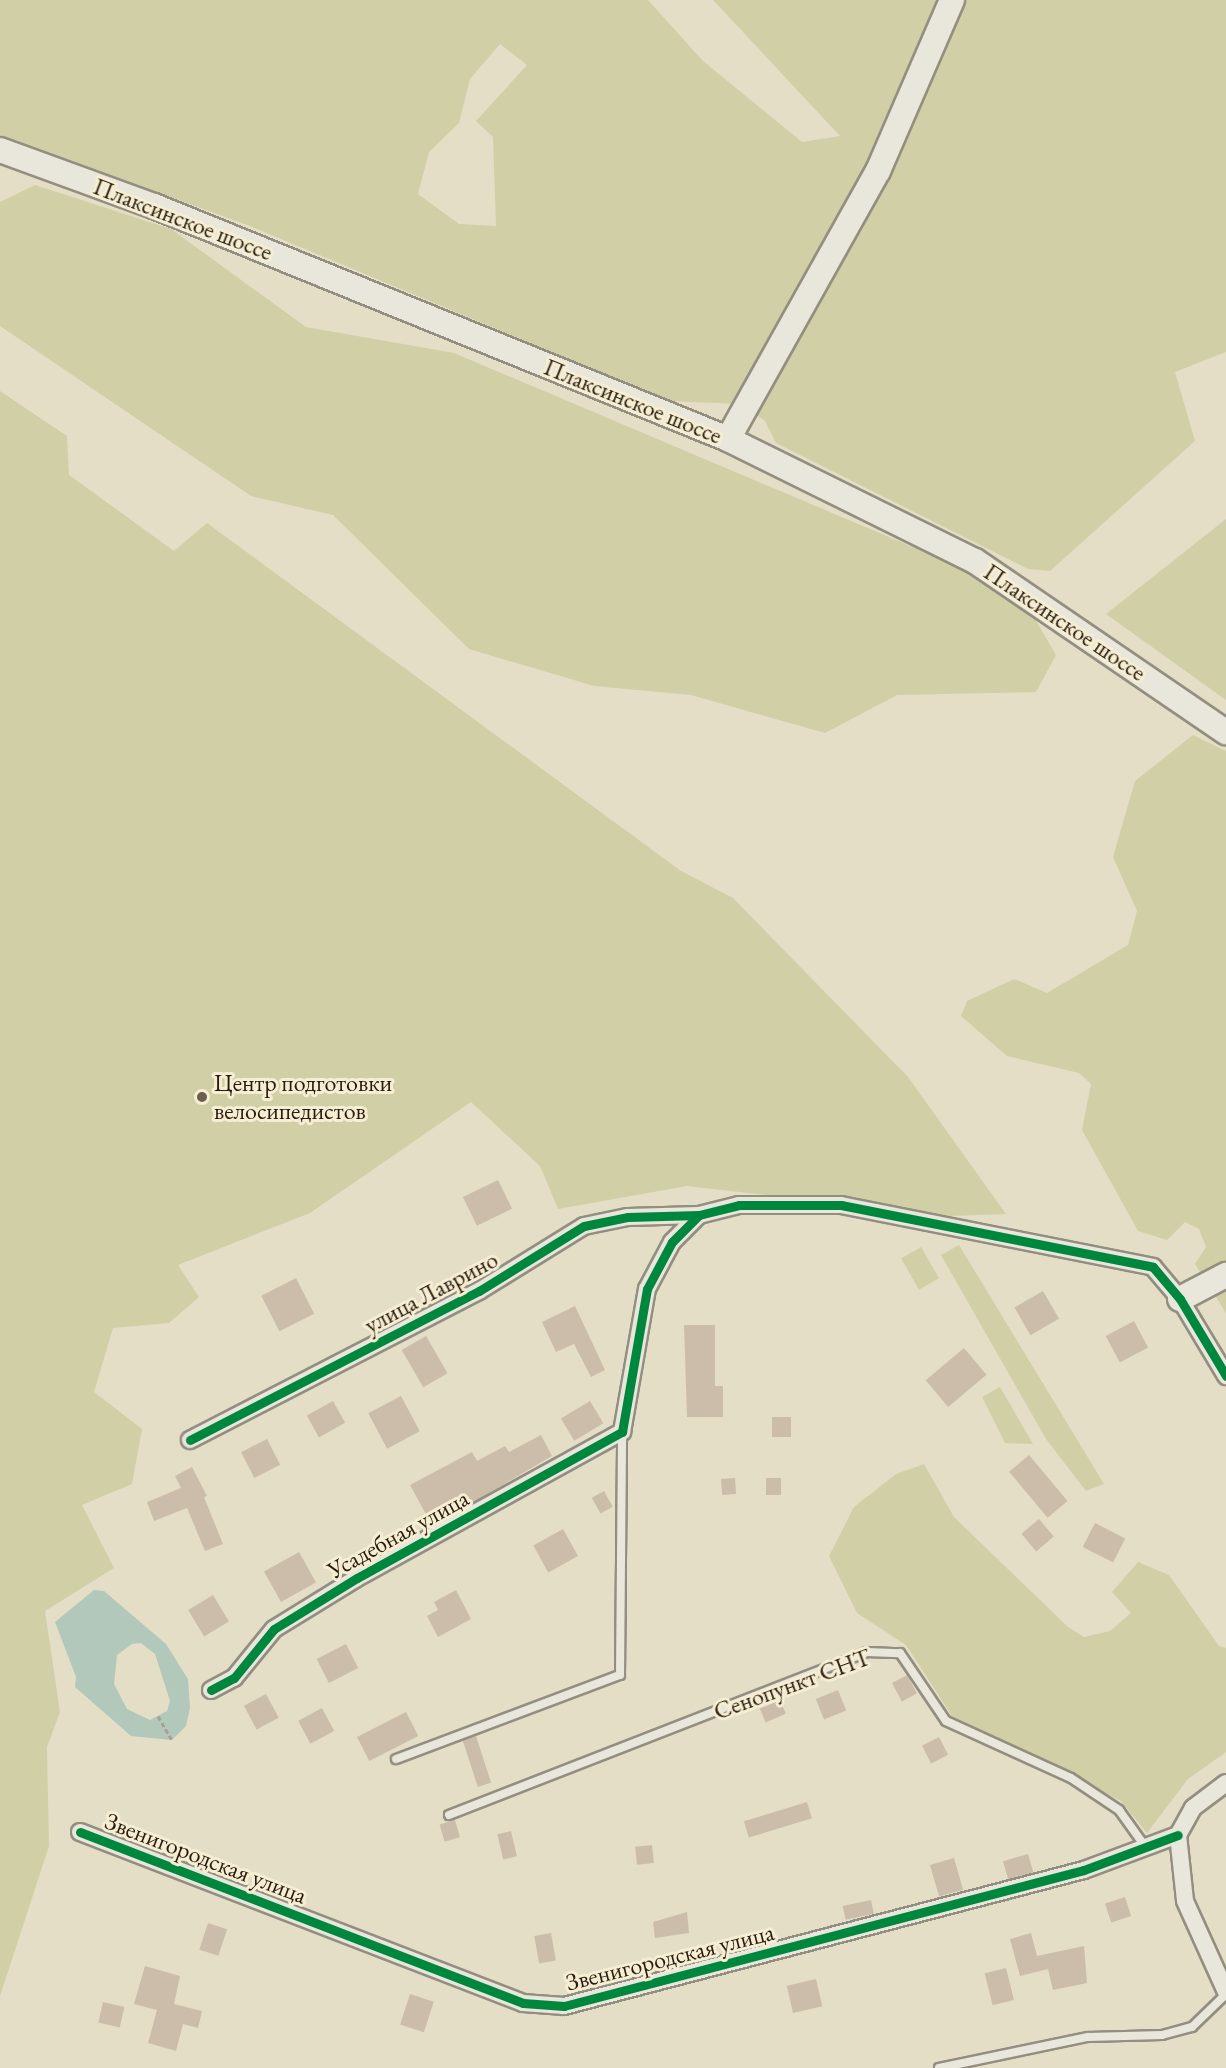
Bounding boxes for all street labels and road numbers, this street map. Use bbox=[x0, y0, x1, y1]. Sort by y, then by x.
street label: Плаксинское шоссе bbox=[89, 172, 277, 266]
street label: Плаксинское шоссе bbox=[540, 352, 726, 450]
street label: Плаксинское шоссе bbox=[978, 557, 1152, 687]
street label: улица Лаврино bbox=[359, 1245, 503, 1339]
street label: Усадебная улица bbox=[322, 1483, 474, 1585]
street label: Сенопункт СНТ bbox=[710, 1642, 874, 1726]
street label: Звенигородская улица bbox=[101, 1806, 311, 1910]
street label: Звенигородская улица bbox=[563, 1917, 777, 1997]

